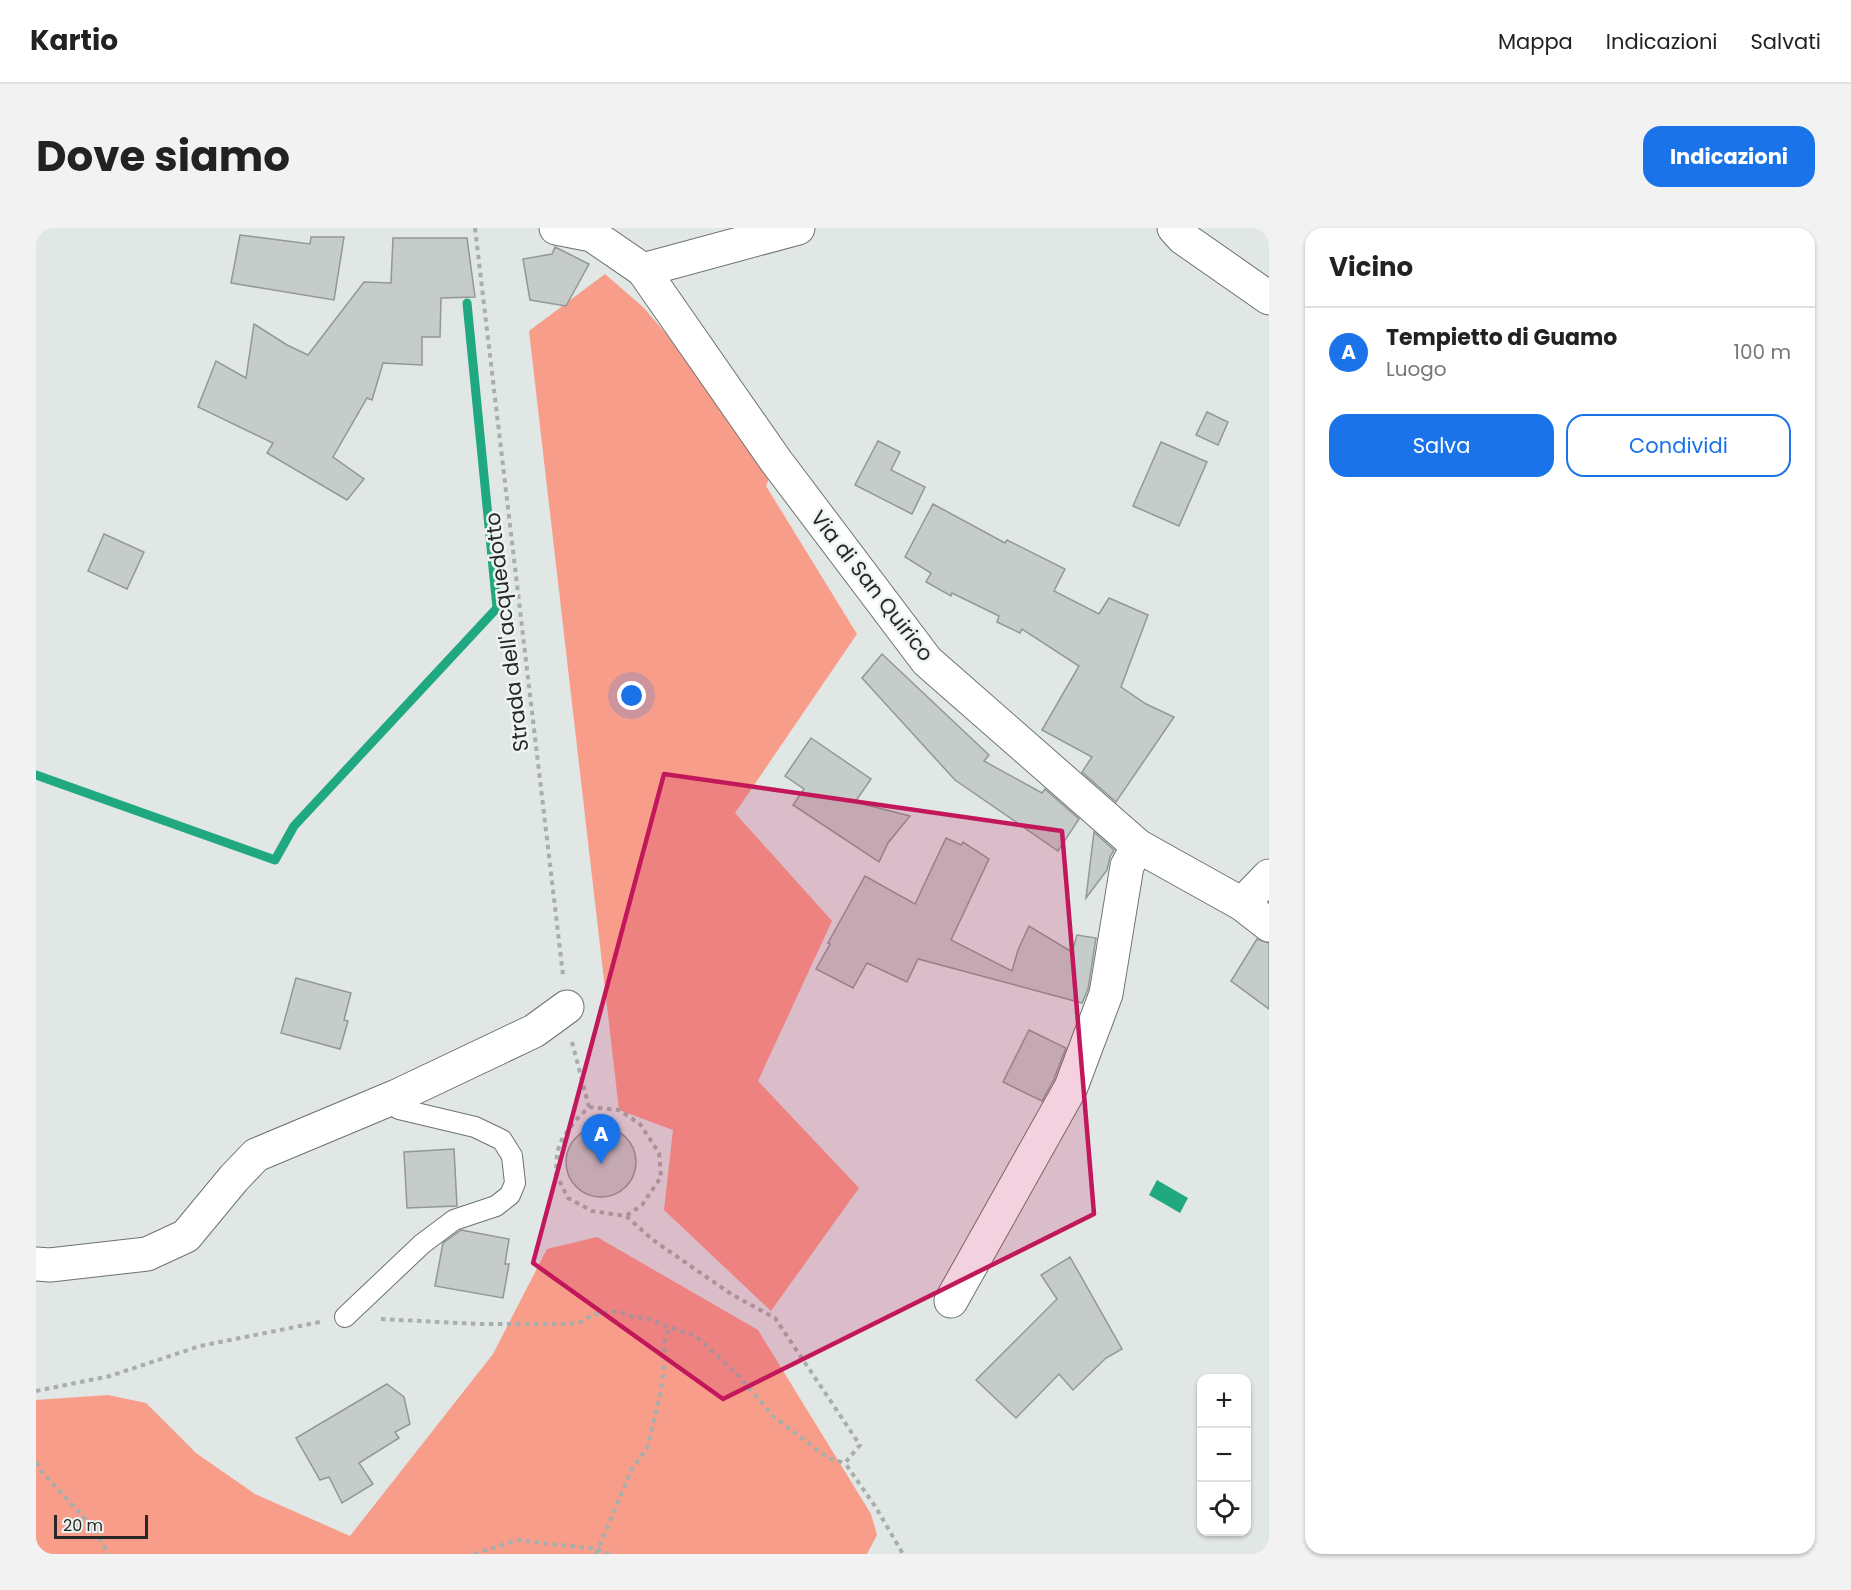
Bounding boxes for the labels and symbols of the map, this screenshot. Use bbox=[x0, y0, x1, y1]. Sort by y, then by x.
street label: Via di San Quirico bbox=[804, 504, 940, 667]
street label: Strada dell'acquedotto bbox=[477, 511, 536, 753]
your location bbox=[617, 681, 646, 710]
pin: A bbox=[582, 1114, 620, 1164]
scale bar bbox=[54, 1512, 148, 1540]

